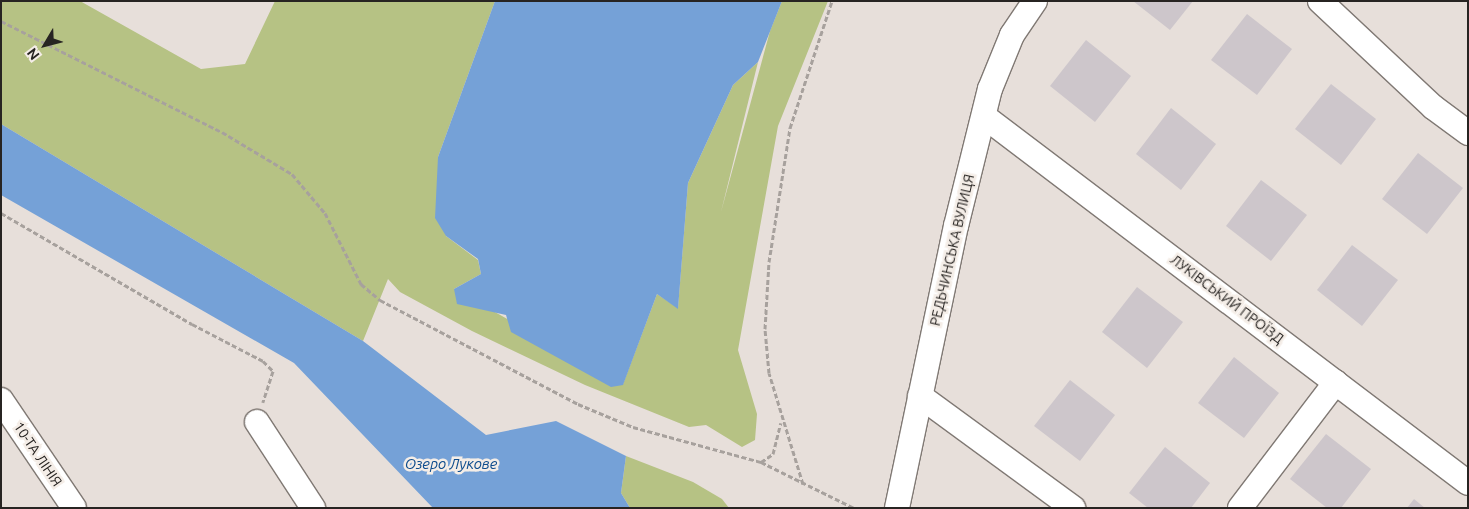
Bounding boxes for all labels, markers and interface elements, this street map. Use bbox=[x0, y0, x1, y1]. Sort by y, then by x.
north arrow bbox=[20, 20, 70, 70]
text: N bbox=[23, 45, 43, 63]
street label: РЕДЬЧИНСЬКА ВУЛИЦЯ bbox=[926, 173, 978, 327]
street label: ЛУКІВСЬКИЙ ПРОЇЗД bbox=[1167, 251, 1287, 347]
street label: 10-ТА ЛІНІЯ bbox=[10, 419, 66, 489]
water label: Озеро Лукове bbox=[405, 455, 497, 473]

